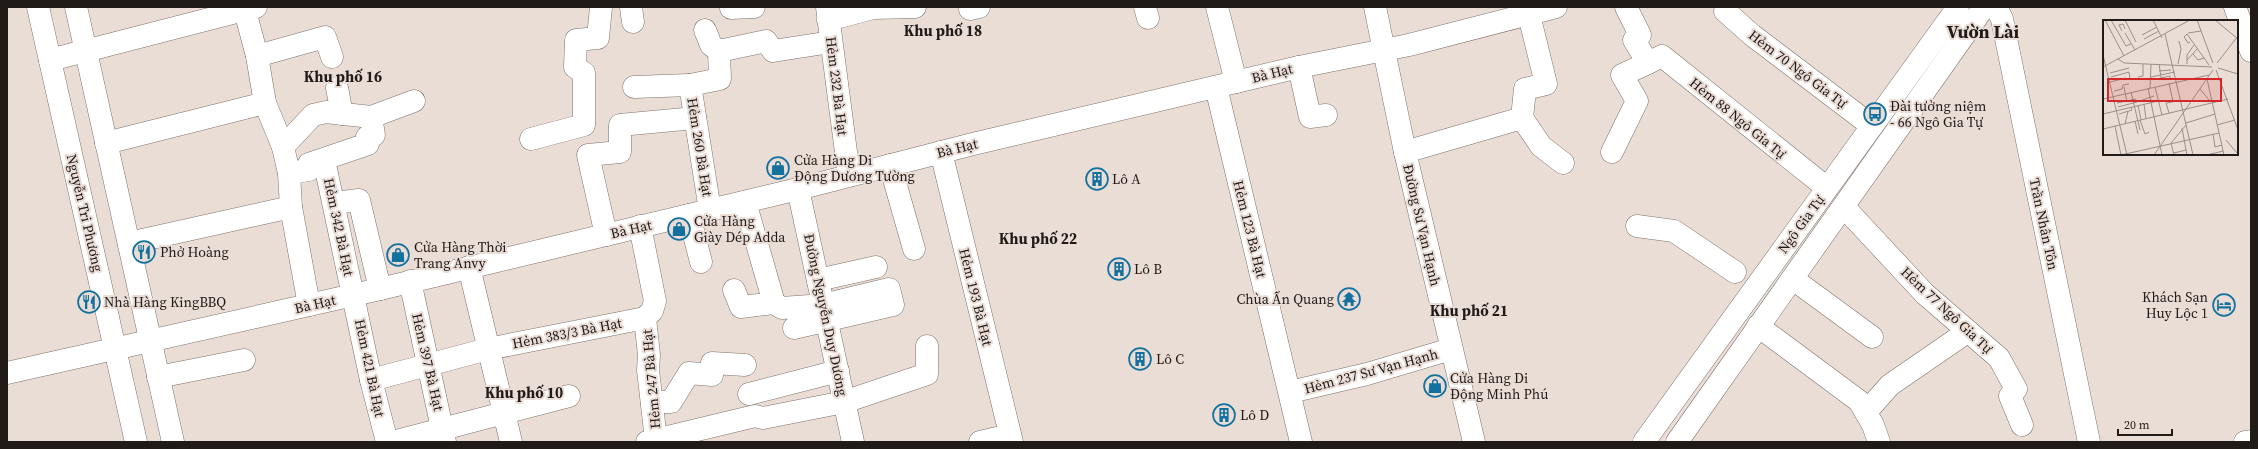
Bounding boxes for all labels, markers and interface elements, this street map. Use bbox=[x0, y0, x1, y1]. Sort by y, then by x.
district label: Vườn Lài bbox=[1947, 19, 2020, 44]
district label: Khu phố 18 bbox=[904, 20, 982, 41]
inset map bbox=[2103, 20, 2238, 155]
street label: Hẻm 70 Ngô Gia Tự bbox=[1744, 25, 1852, 113]
street label: Hẻm 232 Bà Hạt bbox=[821, 35, 853, 137]
street label: Bà Hạt bbox=[1249, 58, 1295, 88]
district label: Khu phố 16 bbox=[304, 66, 382, 87]
street label: Hẻm 88 Ngô Gia Tự bbox=[1685, 73, 1791, 163]
street label: Hẻm 260 Bà Hạt bbox=[682, 96, 718, 198]
place label: Đài tưởng niệm - 66 Ngô Gia Tự bbox=[1890, 96, 1987, 132]
bus stop icon: Đài tưởng niệm - 66 Ngô Gia Tự bbox=[1862, 101, 1888, 127]
street label: Bà Hạt bbox=[934, 133, 980, 163]
place label: Cửa Hàng Di Động Dương Tường bbox=[794, 150, 915, 186]
street label: Nguyễn Tri Phương bbox=[62, 152, 108, 274]
shop icon: Cửa Hàng Di Động Dương Tường bbox=[765, 155, 791, 181]
street label: Đường Sư Vạn Hạnh bbox=[1398, 162, 1446, 288]
building icon: Lô A bbox=[1084, 166, 1110, 192]
place label: Lô A bbox=[1112, 169, 1141, 189]
street label: Hẻm 342 Bà Hạt bbox=[319, 176, 359, 278]
street label: Trần Nhân Tôn bbox=[2025, 176, 2064, 272]
street label: Hẻm 123 Bà Hạt bbox=[1228, 178, 1272, 280]
street label: Ngô Gia Tự bbox=[1773, 191, 1829, 257]
place label: Cửa Hàng Giày Dép Adda bbox=[694, 211, 786, 247]
street label: Bà Hạt bbox=[608, 214, 654, 243]
shop icon: Cửa Hàng Giày Dép Adda bbox=[666, 216, 692, 242]
district label: Khu phố 22 bbox=[999, 228, 1077, 249]
street label: Đường Nguyễn Duy Dương bbox=[799, 232, 853, 398]
place label: Cửa Hàng Thời Trang Anvy bbox=[414, 237, 507, 273]
restaurant icon: Phở Hoàng bbox=[131, 239, 157, 265]
place label: Phở Hoàng bbox=[160, 242, 229, 262]
shop icon: Cửa Hàng Thời Trang Anvy bbox=[385, 242, 411, 268]
street label: Hẻm 193 Bà Hạt bbox=[954, 246, 998, 348]
building icon: Lô B bbox=[1106, 256, 1132, 282]
place label: Lô B bbox=[1134, 259, 1162, 279]
street label: Hẻm 77 Ngô Gia Tự bbox=[1897, 262, 1997, 358]
temple icon: Chùa Ấn Quang bbox=[1336, 286, 1362, 312]
place label: Khách Sạn Huy Lộc 1 bbox=[2142, 287, 2209, 323]
restaurant icon: Nhà Hàng KingBBQ bbox=[76, 289, 102, 315]
street label: Bà Hạt bbox=[292, 289, 338, 318]
place label: Chùa Ấn Quang bbox=[1236, 289, 1334, 309]
place label: Nhà Hàng KingBBQ bbox=[104, 292, 226, 312]
hotel icon: Khách Sạn Huy Lộc 1 bbox=[2211, 292, 2237, 318]
district label: Khu phố 21 bbox=[1430, 300, 1508, 321]
street label: Hẻm 397 Bà Hạt bbox=[407, 311, 449, 413]
street label: Hẻm 383/3 Bà Hạt bbox=[510, 312, 624, 353]
street label: Hẻm 421 Bà Hạt bbox=[350, 317, 390, 419]
street label: Hẻm 247 Bà Hạt bbox=[637, 328, 665, 430]
street label: Hẻm 237 Sư Vạn Hạnh bbox=[1302, 343, 1440, 399]
building icon: Lô C bbox=[1127, 346, 1153, 372]
place label: Lô C bbox=[1156, 349, 1184, 369]
place label: Cửa Hàng Di Động Minh Phú bbox=[1450, 368, 1548, 404]
shop icon: Cửa Hàng Di Động Minh Phú bbox=[1422, 373, 1448, 399]
district label: Khu phố 10 bbox=[485, 382, 563, 403]
building icon: Lô D bbox=[1211, 402, 1237, 428]
place label: Lô D bbox=[1240, 405, 1269, 425]
scale bar bbox=[2118, 411, 2172, 437]
text: 20 m bbox=[2124, 417, 2150, 433]

